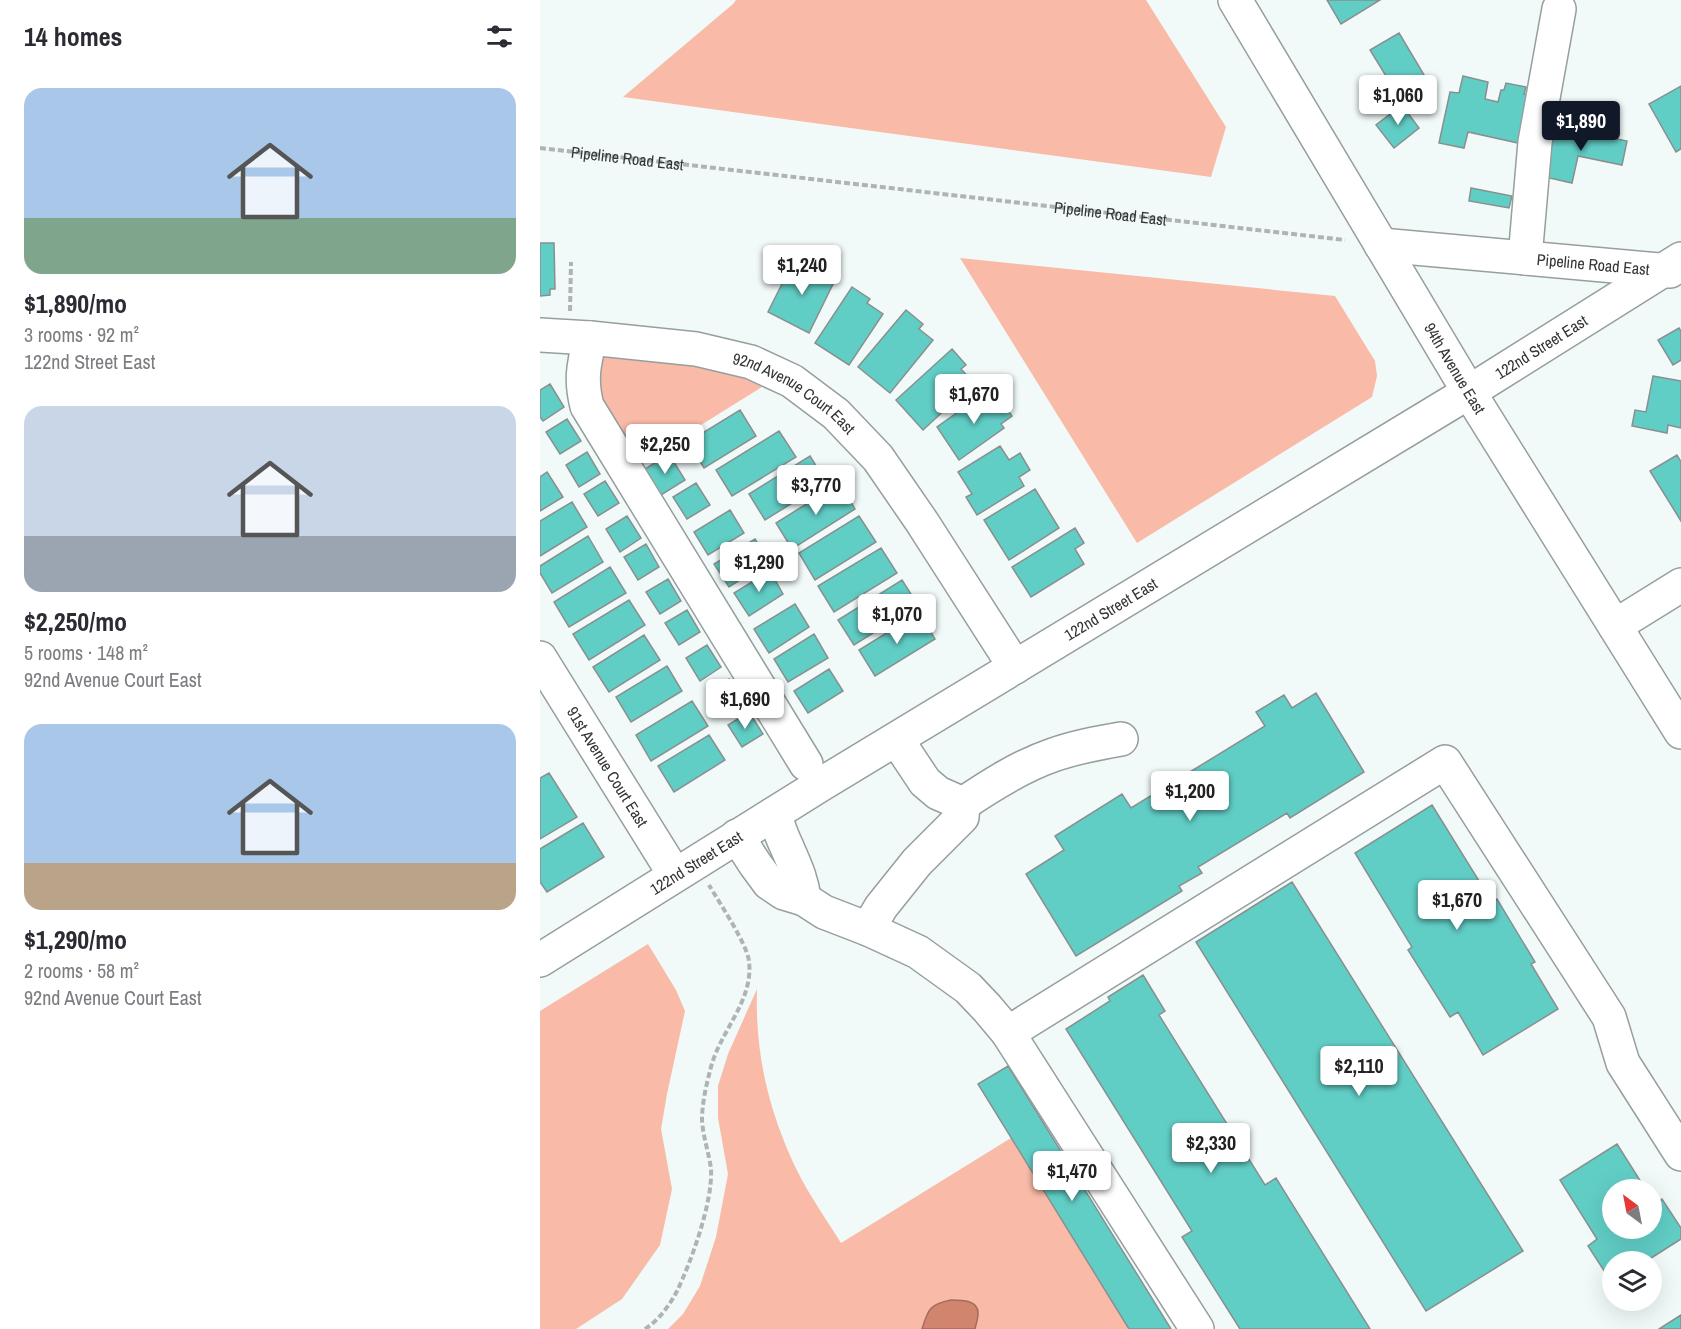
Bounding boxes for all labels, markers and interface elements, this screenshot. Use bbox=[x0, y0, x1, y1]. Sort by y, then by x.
text: 14 homes bbox=[24, 19, 122, 54]
icon: filters bbox=[483, 20, 516, 53]
pin: $1,060 bbox=[1349, 75, 1447, 126]
text: $1,060 bbox=[1373, 81, 1423, 108]
pin: $1,890 bbox=[1532, 101, 1630, 152]
text: $1,890 bbox=[1556, 107, 1606, 134]
icon: home bbox=[216, 127, 324, 235]
street label: Pipeline Road East bbox=[570, 141, 685, 175]
street label: Pipeline Road East bbox=[1053, 196, 1168, 231]
pin: $1,240 bbox=[753, 245, 851, 296]
street label: Pipeline Road East bbox=[1536, 248, 1651, 280]
text: $1,240 bbox=[777, 251, 827, 278]
text: $1,890/mo bbox=[24, 286, 127, 321]
street label: 122nd Street East bbox=[1491, 309, 1592, 384]
street label: 94th Avenue East bbox=[1419, 319, 1491, 418]
text: 3 rooms · 92 m² bbox=[24, 321, 139, 348]
street label: 92nd Avenue Court East bbox=[731, 347, 861, 439]
text: 122nd Street East bbox=[24, 348, 155, 375]
pin: $1,670 bbox=[925, 374, 1023, 425]
text: $1,670 bbox=[949, 380, 999, 407]
pin: $2,250 bbox=[616, 424, 714, 475]
text: $2,250 bbox=[640, 430, 690, 457]
icon: home bbox=[216, 445, 324, 553]
pin: $3,770 bbox=[767, 465, 865, 516]
text: $3,770 bbox=[791, 471, 841, 498]
pin: $1,290 bbox=[710, 542, 808, 593]
text: $1,290 bbox=[734, 548, 784, 575]
street label: 122nd Street East bbox=[1060, 572, 1162, 646]
pin: $1,070 bbox=[848, 594, 946, 645]
text: $1,070 bbox=[872, 600, 922, 627]
text: $2,250/mo bbox=[24, 604, 127, 639]
text: 5 rooms · 148 m² bbox=[24, 639, 148, 666]
text: 92nd Avenue Court East bbox=[24, 666, 202, 693]
pin: $1,690 bbox=[696, 679, 794, 730]
text: $1,690 bbox=[720, 685, 770, 712]
street label: 91st Avenue Court East bbox=[562, 702, 654, 831]
icon: home bbox=[216, 763, 324, 871]
pin: $1,200 bbox=[1141, 771, 1239, 822]
text: $1,200 bbox=[1165, 777, 1215, 804]
street label: 122nd Street East bbox=[646, 825, 747, 900]
pin: $1,670 bbox=[1408, 880, 1506, 931]
text: $1,670 bbox=[1432, 886, 1482, 913]
text: $1,290/mo bbox=[24, 922, 127, 957]
text: 2 rooms · 58 m² bbox=[24, 957, 139, 984]
text: 92nd Avenue Court East bbox=[24, 984, 202, 1011]
pin: $2,110 bbox=[1310, 1046, 1408, 1097]
text: $2,110 bbox=[1334, 1052, 1384, 1079]
pin: $2,330 bbox=[1162, 1123, 1260, 1174]
text: $2,330 bbox=[1186, 1129, 1236, 1156]
pin: $1,470 bbox=[1023, 1151, 1121, 1202]
text: $1,470 bbox=[1047, 1157, 1097, 1184]
north arrow bbox=[1602, 1179, 1662, 1239]
map controls bbox=[1602, 1179, 1662, 1311]
button: layers bbox=[1602, 1251, 1662, 1311]

